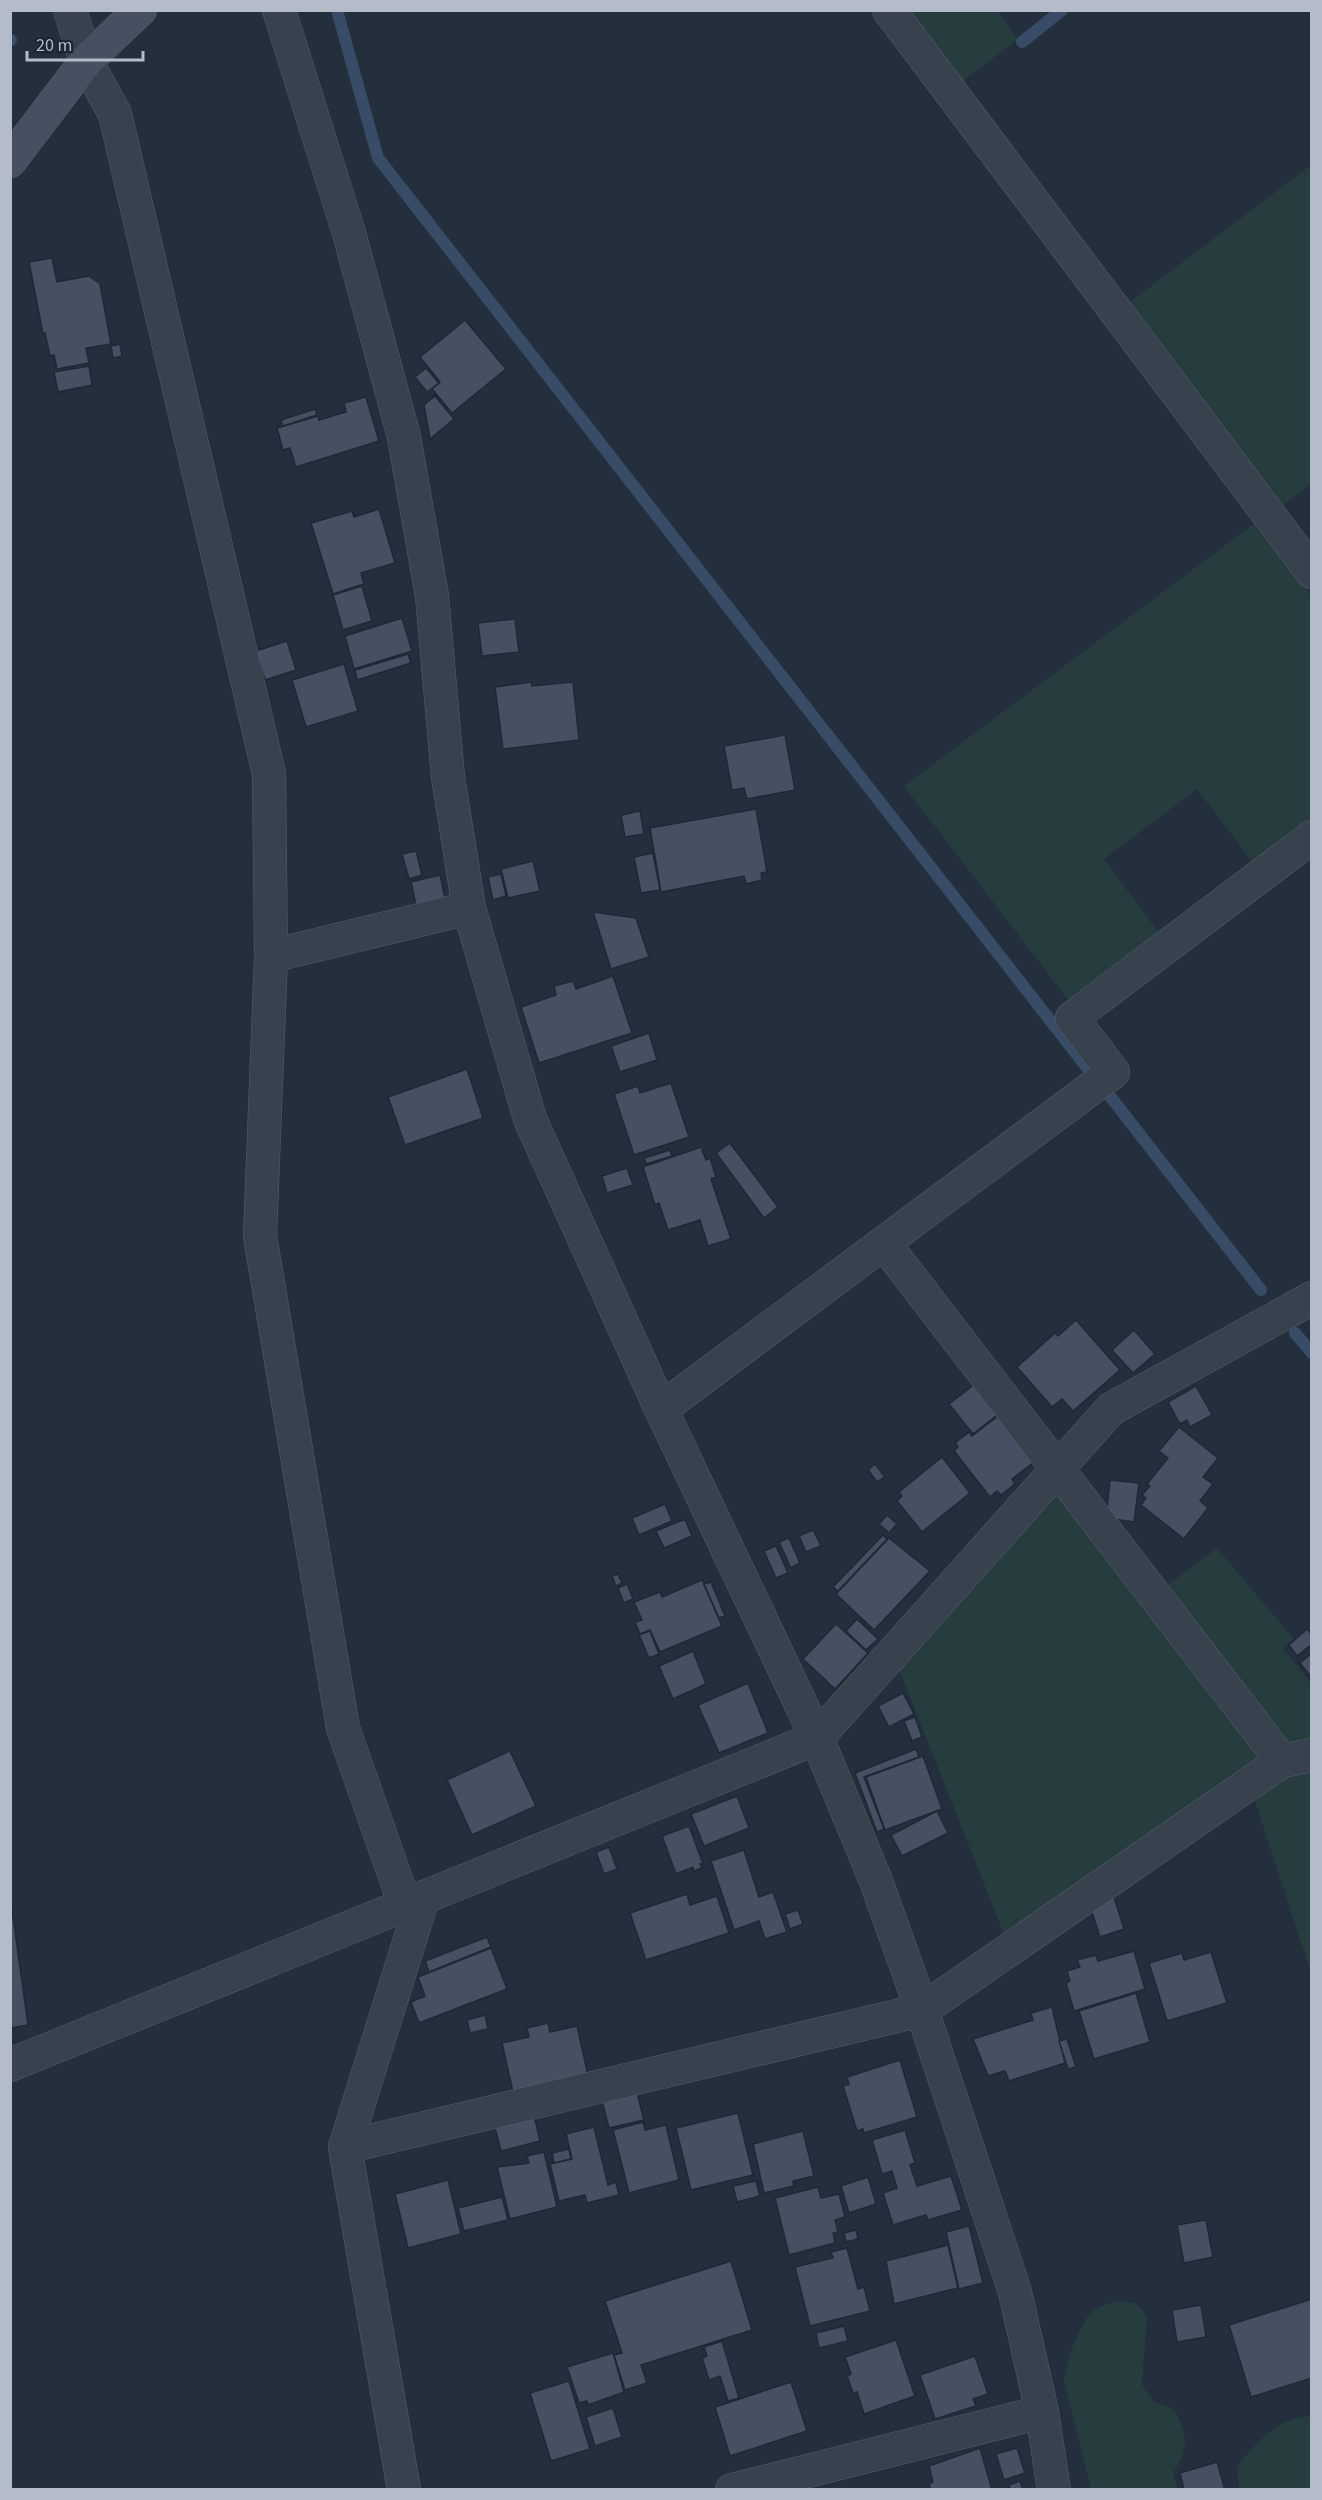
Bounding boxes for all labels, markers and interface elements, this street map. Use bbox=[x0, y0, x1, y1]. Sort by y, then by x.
scale bar bbox=[27, 24, 142, 62]
text: 20 m bbox=[36, 33, 72, 58]

